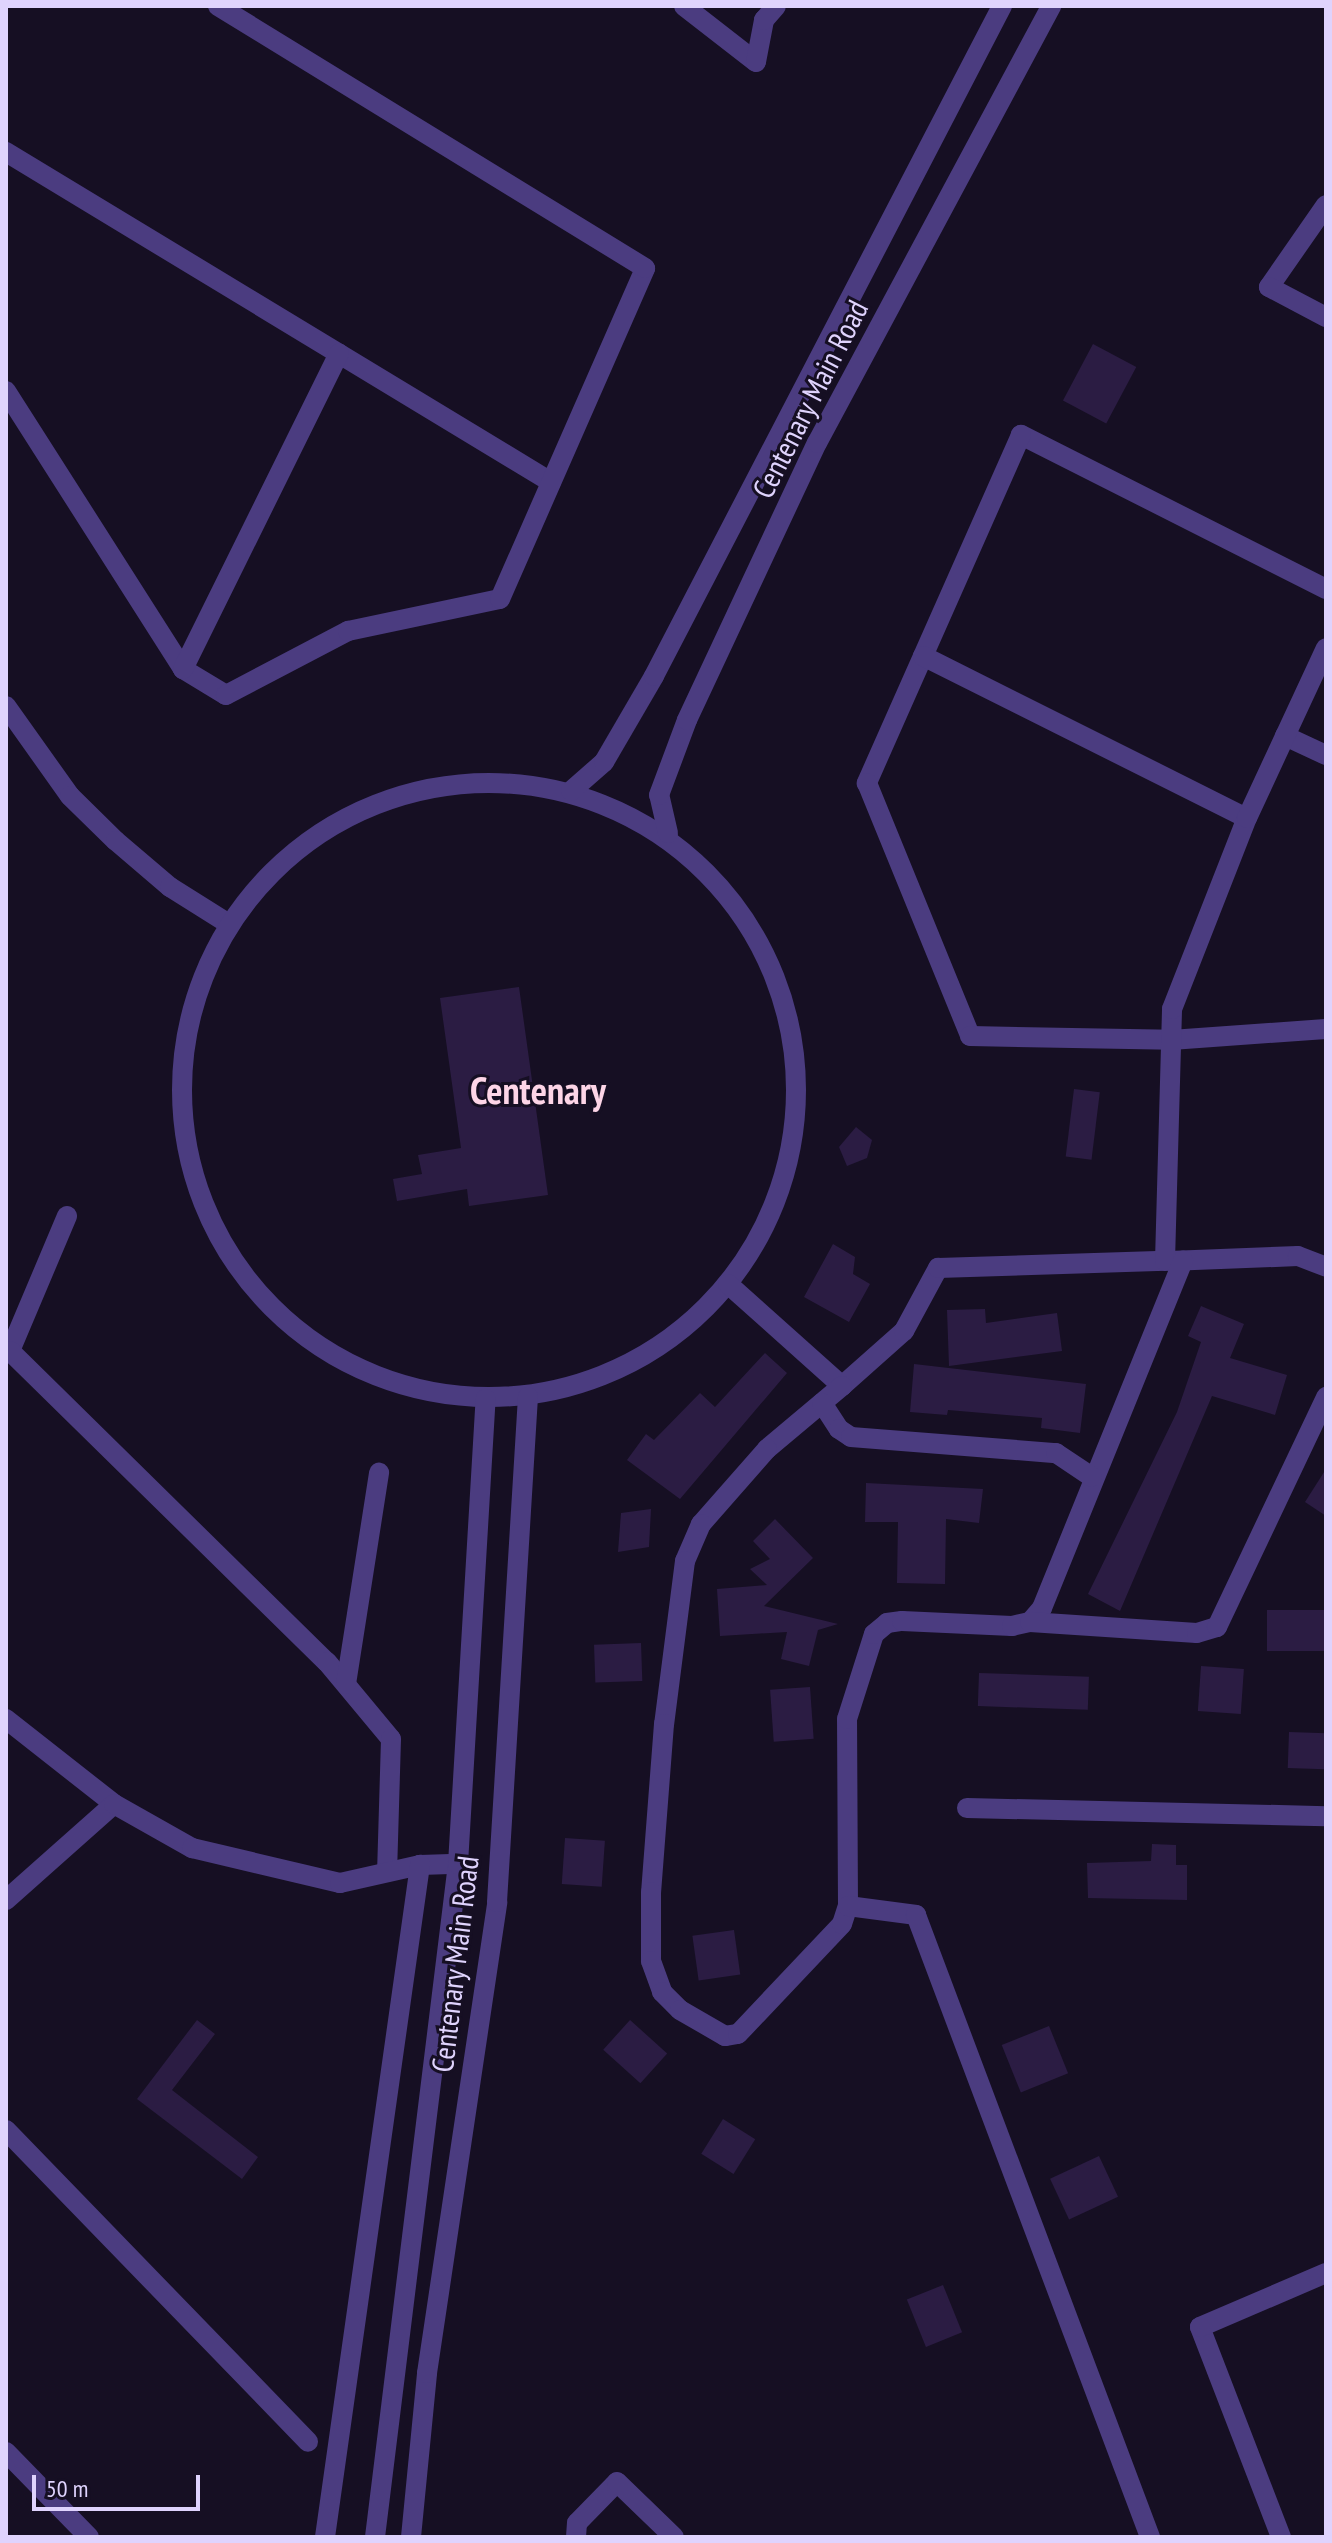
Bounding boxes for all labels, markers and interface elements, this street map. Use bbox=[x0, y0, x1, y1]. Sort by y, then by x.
street label: Centenary Main Road bbox=[744, 294, 876, 504]
district label: Centenary bbox=[470, 1067, 606, 1113]
street label: Centenary Main Road bbox=[424, 1854, 486, 2074]
scale bar bbox=[36, 2459, 204, 2509]
text: 50 m bbox=[46, 2473, 88, 2504]

